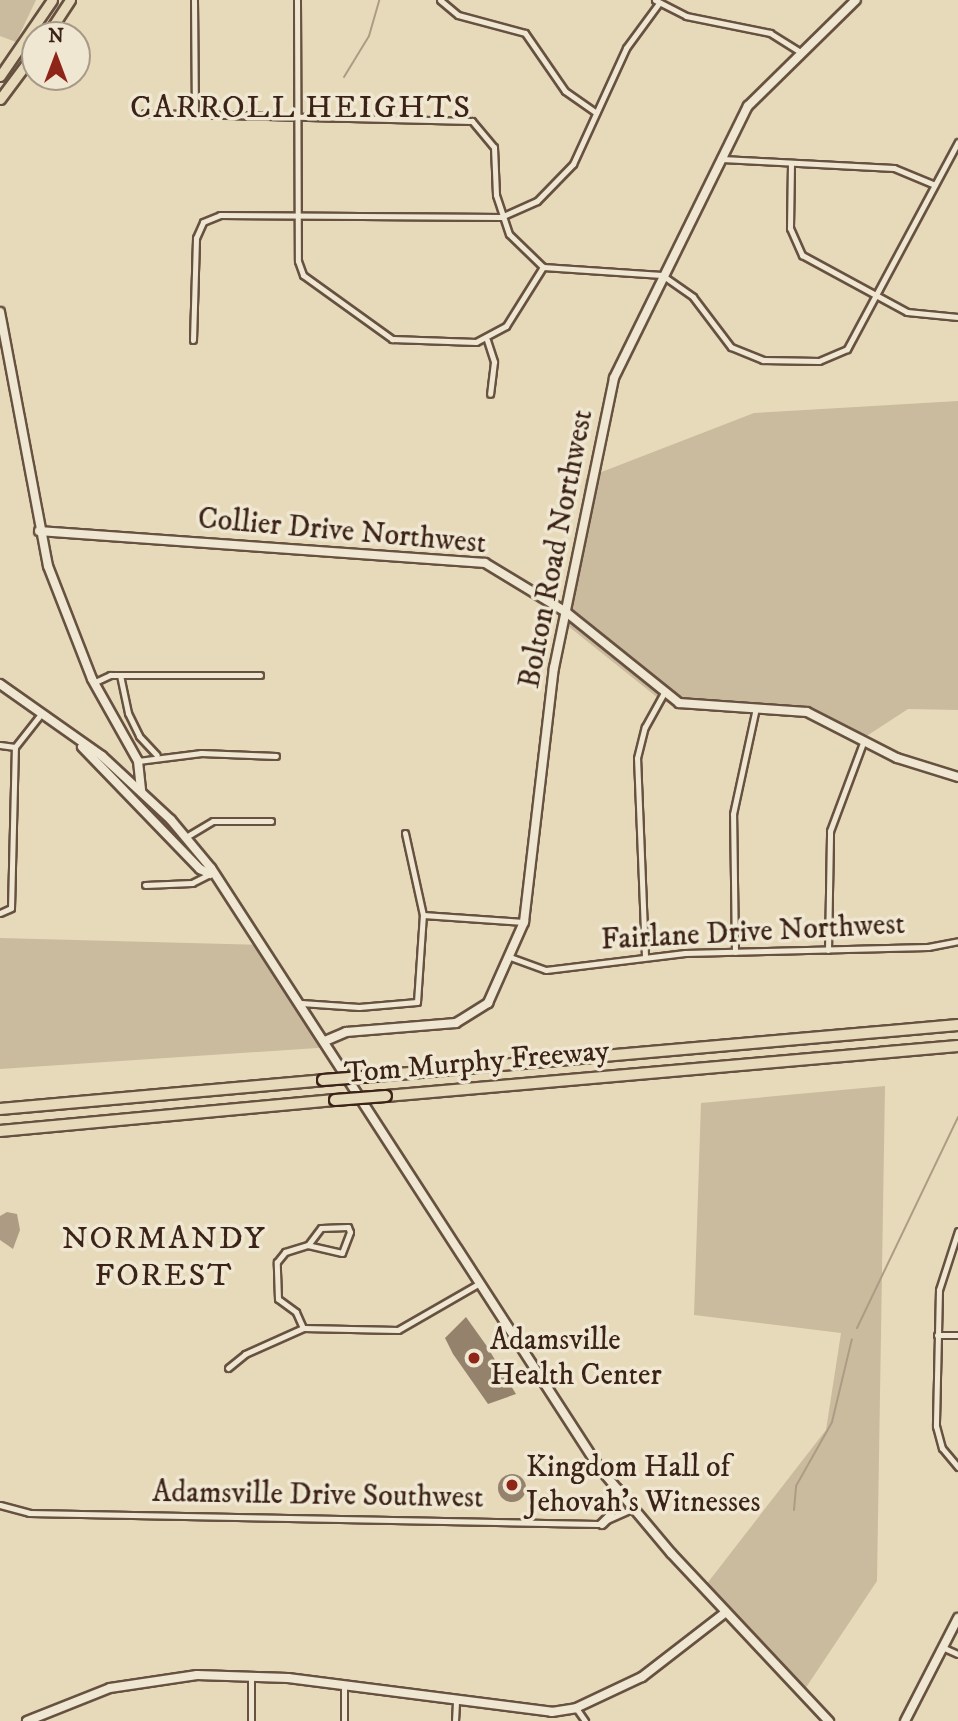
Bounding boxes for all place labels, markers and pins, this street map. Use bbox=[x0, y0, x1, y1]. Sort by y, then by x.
place label: Adamsville Health Center bbox=[490, 1323, 662, 1394]
marker: Adamsville Health Center bbox=[464, 1348, 484, 1368]
place label: Kingdom Hall of Jehovah’s Witnesses bbox=[526, 1450, 760, 1520]
marker: Kingdom Hall of Jehovah’s Witnesses bbox=[504, 1477, 520, 1493]

